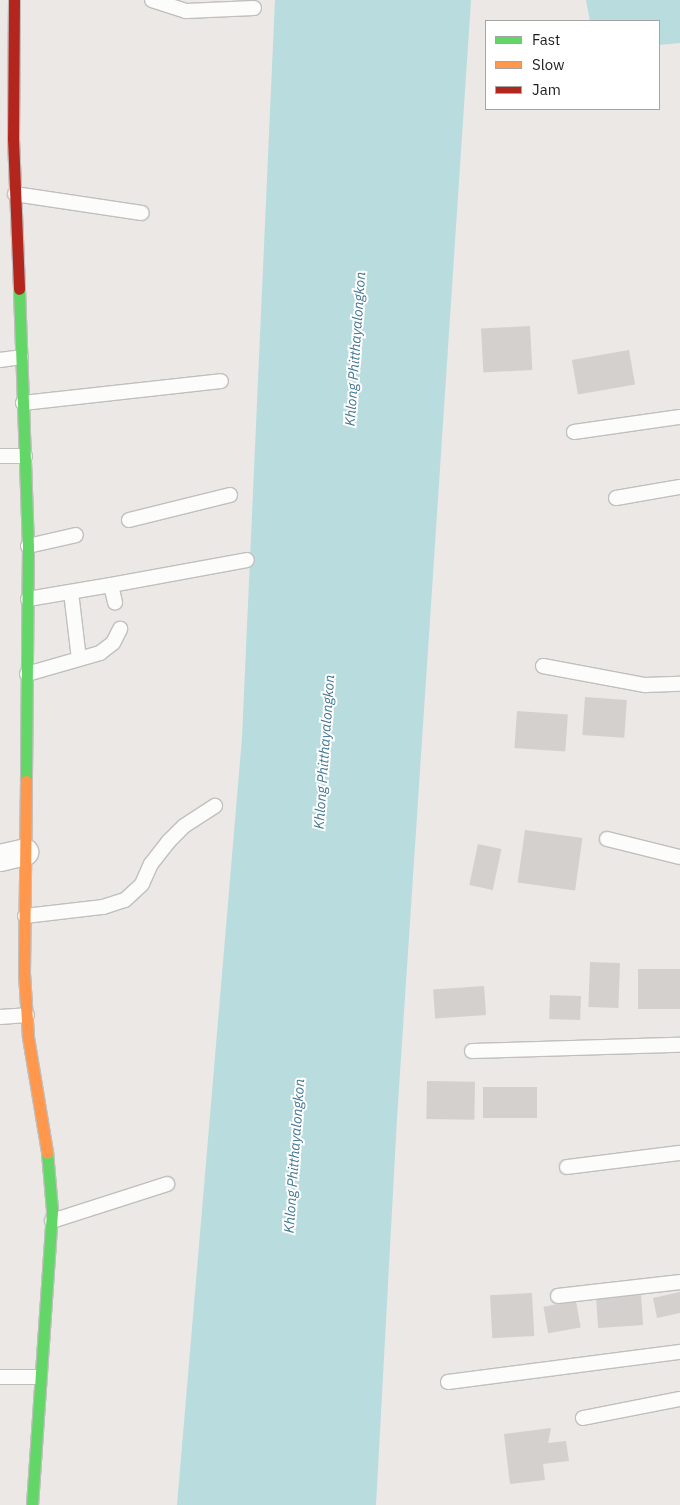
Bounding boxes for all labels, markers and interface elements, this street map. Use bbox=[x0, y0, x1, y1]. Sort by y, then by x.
legend bbox=[485, 20, 660, 110]
text: Fast bbox=[532, 30, 560, 49]
text: Slow bbox=[532, 55, 565, 74]
text: Jam bbox=[532, 80, 561, 99]
water label: Khlong Phitthayalongkon bbox=[341, 271, 369, 427]
water label: Khlong Phitthayalongkon bbox=[310, 674, 338, 830]
water label: Khlong Phitthayalongkon bbox=[280, 1078, 308, 1234]

